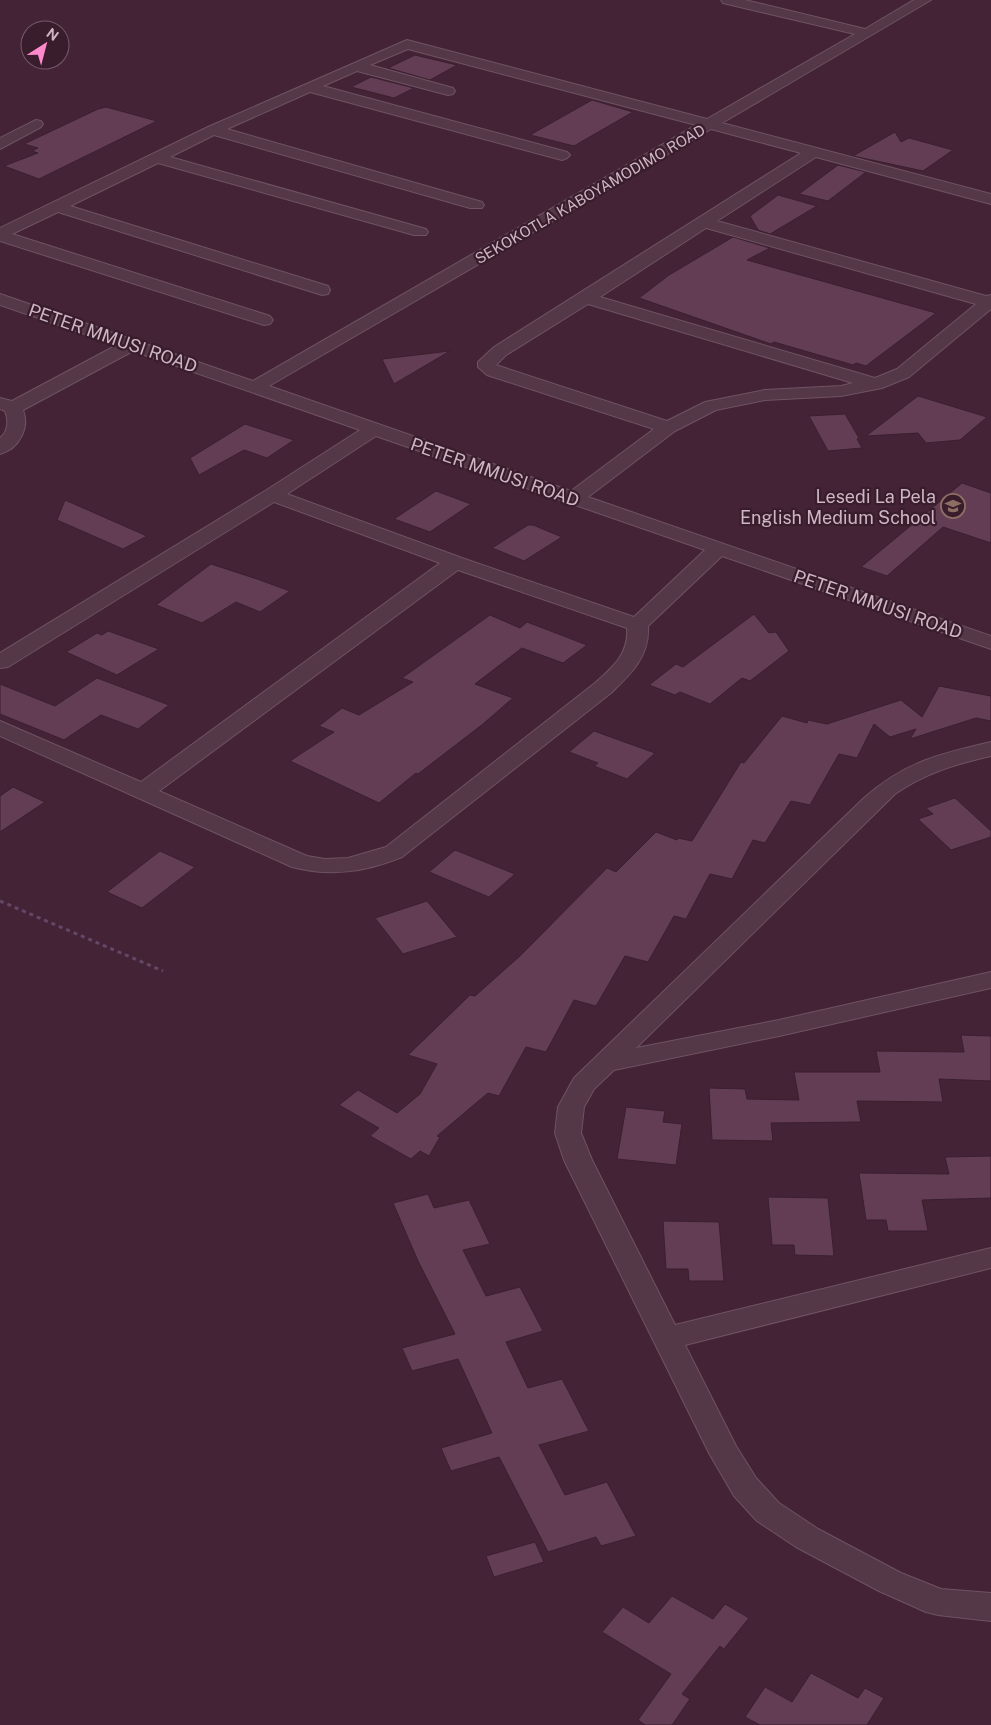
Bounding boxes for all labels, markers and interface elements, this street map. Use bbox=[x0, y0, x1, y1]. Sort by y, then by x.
north arrow bbox=[20, 20, 70, 70]
text: N bbox=[44, 25, 62, 44]
street label: SEKOKOTLA KABOYAMODIMO ROAD bbox=[472, 121, 708, 267]
street label: PETER MMUSI ROAD bbox=[26, 299, 200, 377]
street label: PETER MMUSI ROAD bbox=[408, 433, 582, 511]
place label: Lesedi La Pela English Medium School bbox=[740, 486, 936, 528]
school or university icon: Lesedi La Pela English Medium School bbox=[940, 493, 966, 519]
street label: PETER MMUSI ROAD bbox=[791, 565, 965, 643]

